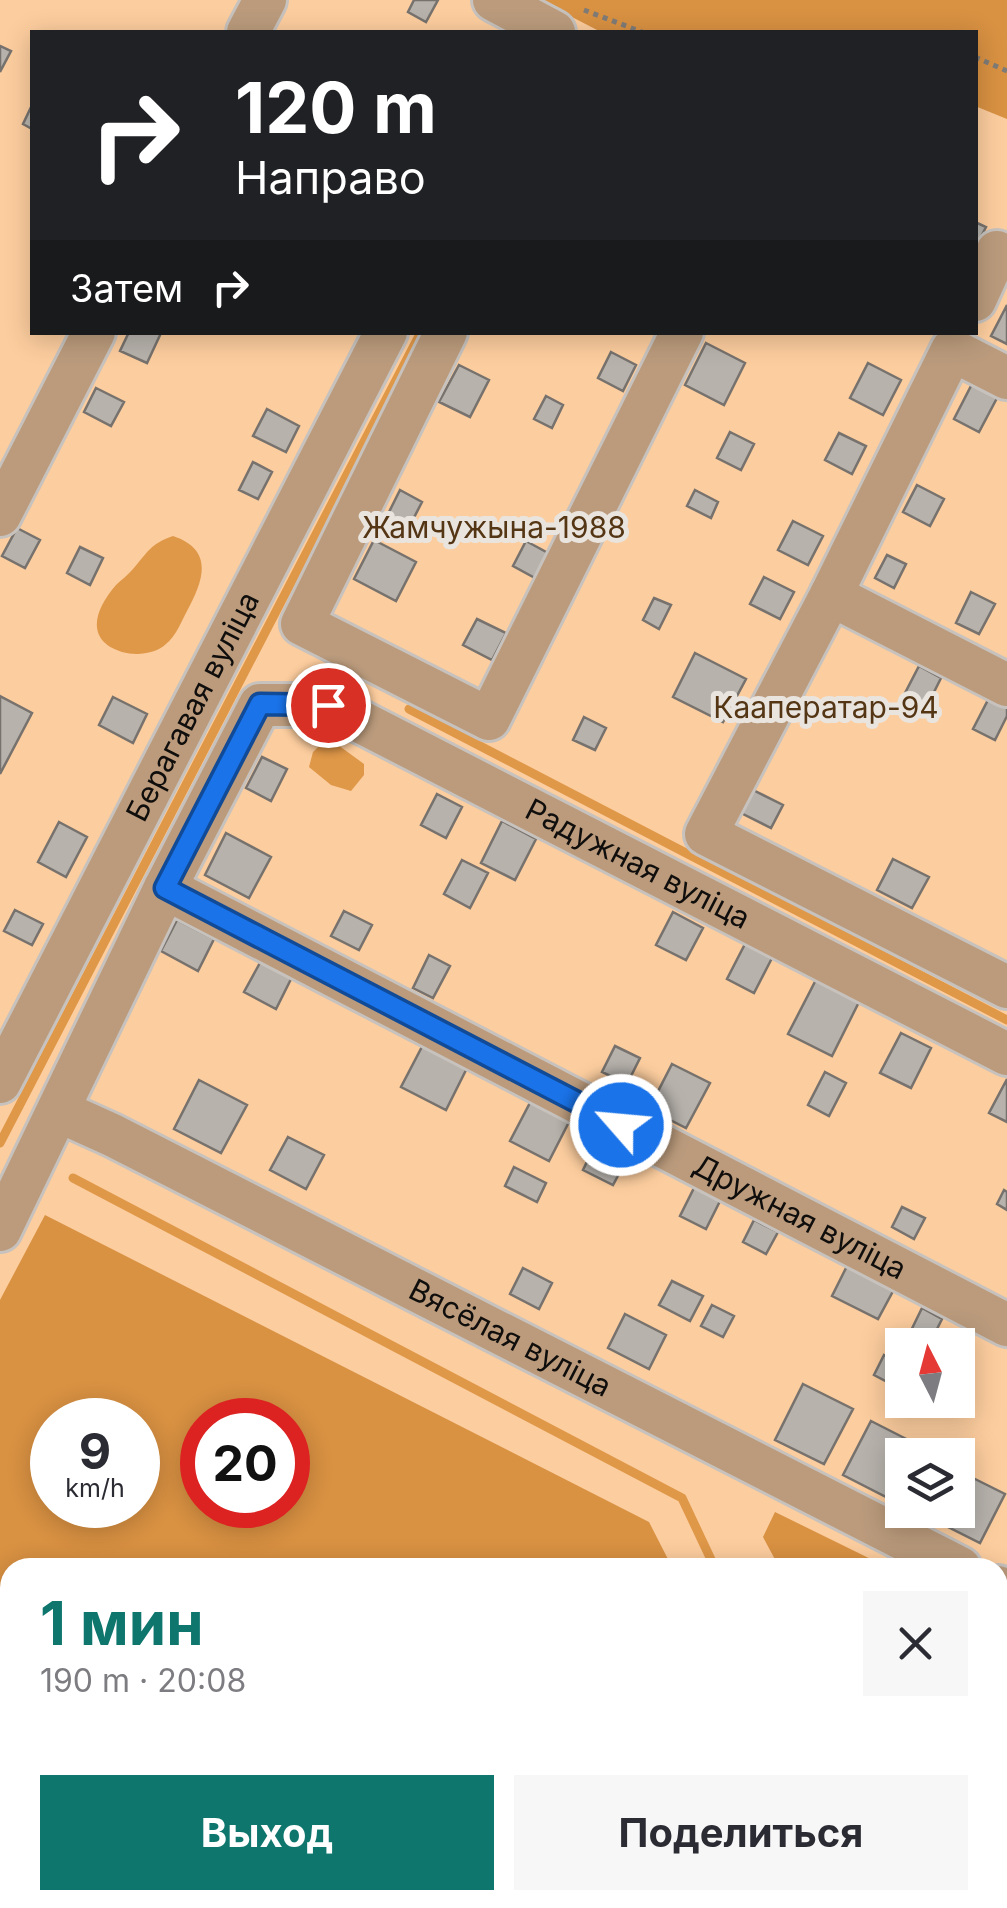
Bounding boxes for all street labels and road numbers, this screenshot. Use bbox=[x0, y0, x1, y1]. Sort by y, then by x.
street label: Берагавая вуліца bbox=[118, 586, 266, 827]
street label: Радужная вуліца bbox=[520, 791, 756, 936]
street label: Дружная вуліца bbox=[687, 1146, 913, 1287]
street label: Вясёлая вуліца bbox=[403, 1271, 617, 1404]

